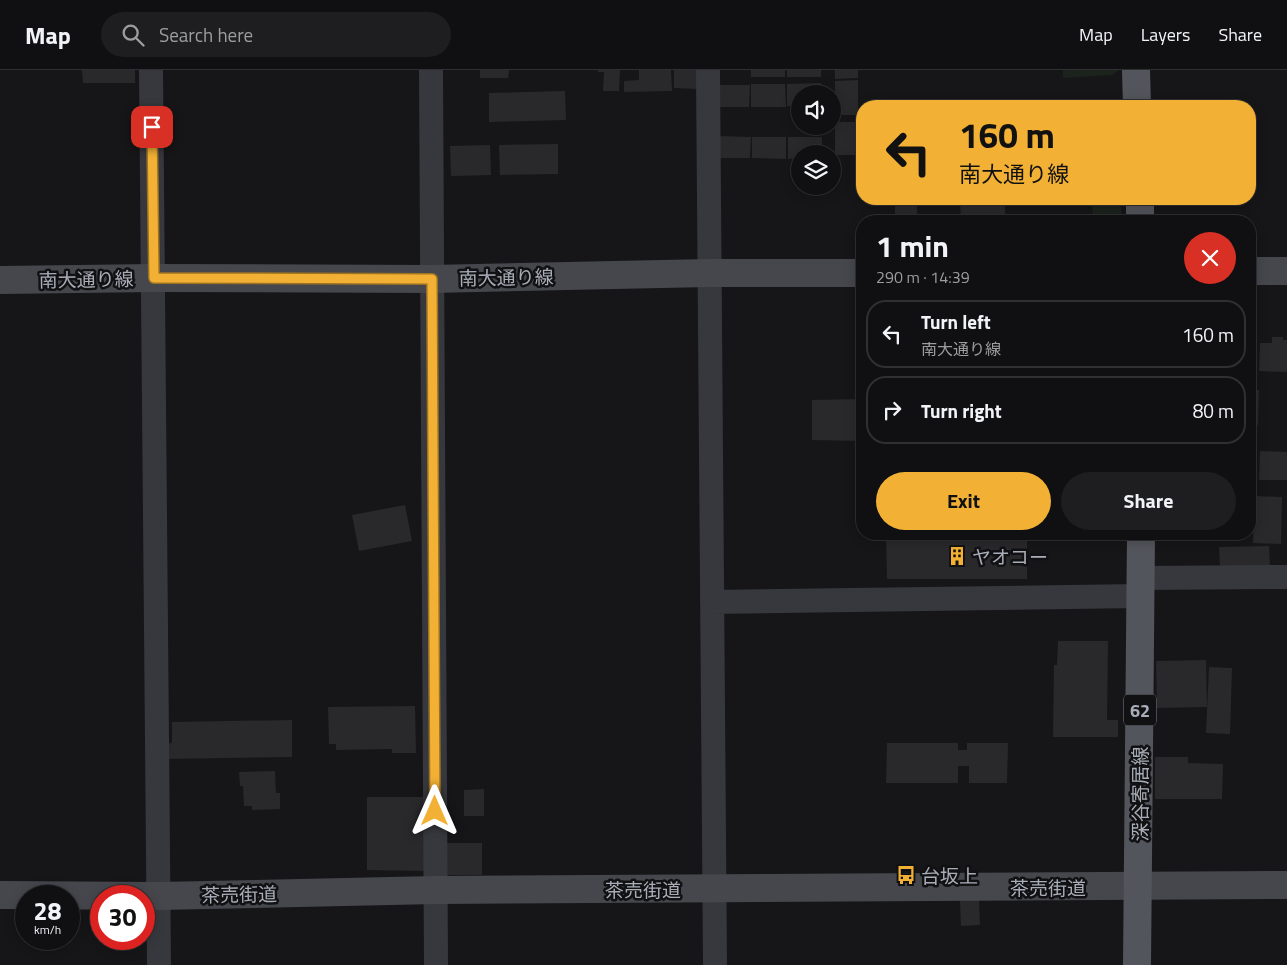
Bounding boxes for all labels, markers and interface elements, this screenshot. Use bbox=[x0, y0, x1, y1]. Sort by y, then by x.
search box bbox=[101, 12, 451, 57]
text: Map bbox=[25, 17, 71, 53]
text: Search here bbox=[159, 20, 253, 49]
icon: search bbox=[119, 21, 147, 49]
text: Map bbox=[1079, 21, 1113, 48]
text: Layers bbox=[1141, 21, 1190, 48]
text: Share bbox=[1218, 21, 1262, 48]
map controls bbox=[791, 85, 841, 195]
button: sound bbox=[791, 85, 841, 135]
pin bbox=[131, 106, 173, 148]
text: 160 m bbox=[959, 108, 1055, 162]
icon: arrive bbox=[138, 113, 166, 141]
icon: left bbox=[876, 120, 941, 185]
button: layers bbox=[791, 145, 841, 195]
text: 南大通り線 bbox=[959, 157, 1069, 191]
text: 1 min bbox=[876, 223, 949, 269]
button: close bbox=[1184, 232, 1236, 284]
street label: 南大通り線 bbox=[458, 262, 554, 292]
street label: 南大通り線 bbox=[38, 264, 134, 294]
text: 290 m · 14:39 bbox=[876, 265, 970, 289]
text: Turn left bbox=[921, 307, 991, 336]
icon: left bbox=[878, 320, 906, 348]
text: 160 m bbox=[1182, 320, 1234, 349]
text: 南大通り線 bbox=[921, 337, 1001, 361]
icon: right bbox=[878, 396, 906, 424]
text: Turn right bbox=[921, 396, 1002, 425]
text: 80 m bbox=[1193, 396, 1234, 425]
button: Exit bbox=[876, 472, 1051, 530]
button: Share bbox=[1061, 472, 1236, 530]
place label: ヤオコー bbox=[972, 542, 1048, 571]
building icon: ヤオコー bbox=[946, 545, 968, 567]
road number: 62 bbox=[1124, 694, 1156, 726]
street label: 深谷寄居線 bbox=[1125, 746, 1154, 842]
position arrow bbox=[408, 784, 460, 836]
place label: 台坂上 bbox=[921, 861, 978, 890]
bus stop icon: 台坂上 bbox=[895, 864, 917, 886]
street label: 茶売街道 bbox=[1010, 873, 1086, 902]
street label: 茶売街道 bbox=[605, 875, 681, 904]
street label: 茶売街道 bbox=[201, 879, 277, 909]
speed limit sign: 30 bbox=[90, 885, 155, 950]
text: 28 bbox=[33, 892, 62, 930]
text: km/h bbox=[34, 920, 61, 939]

